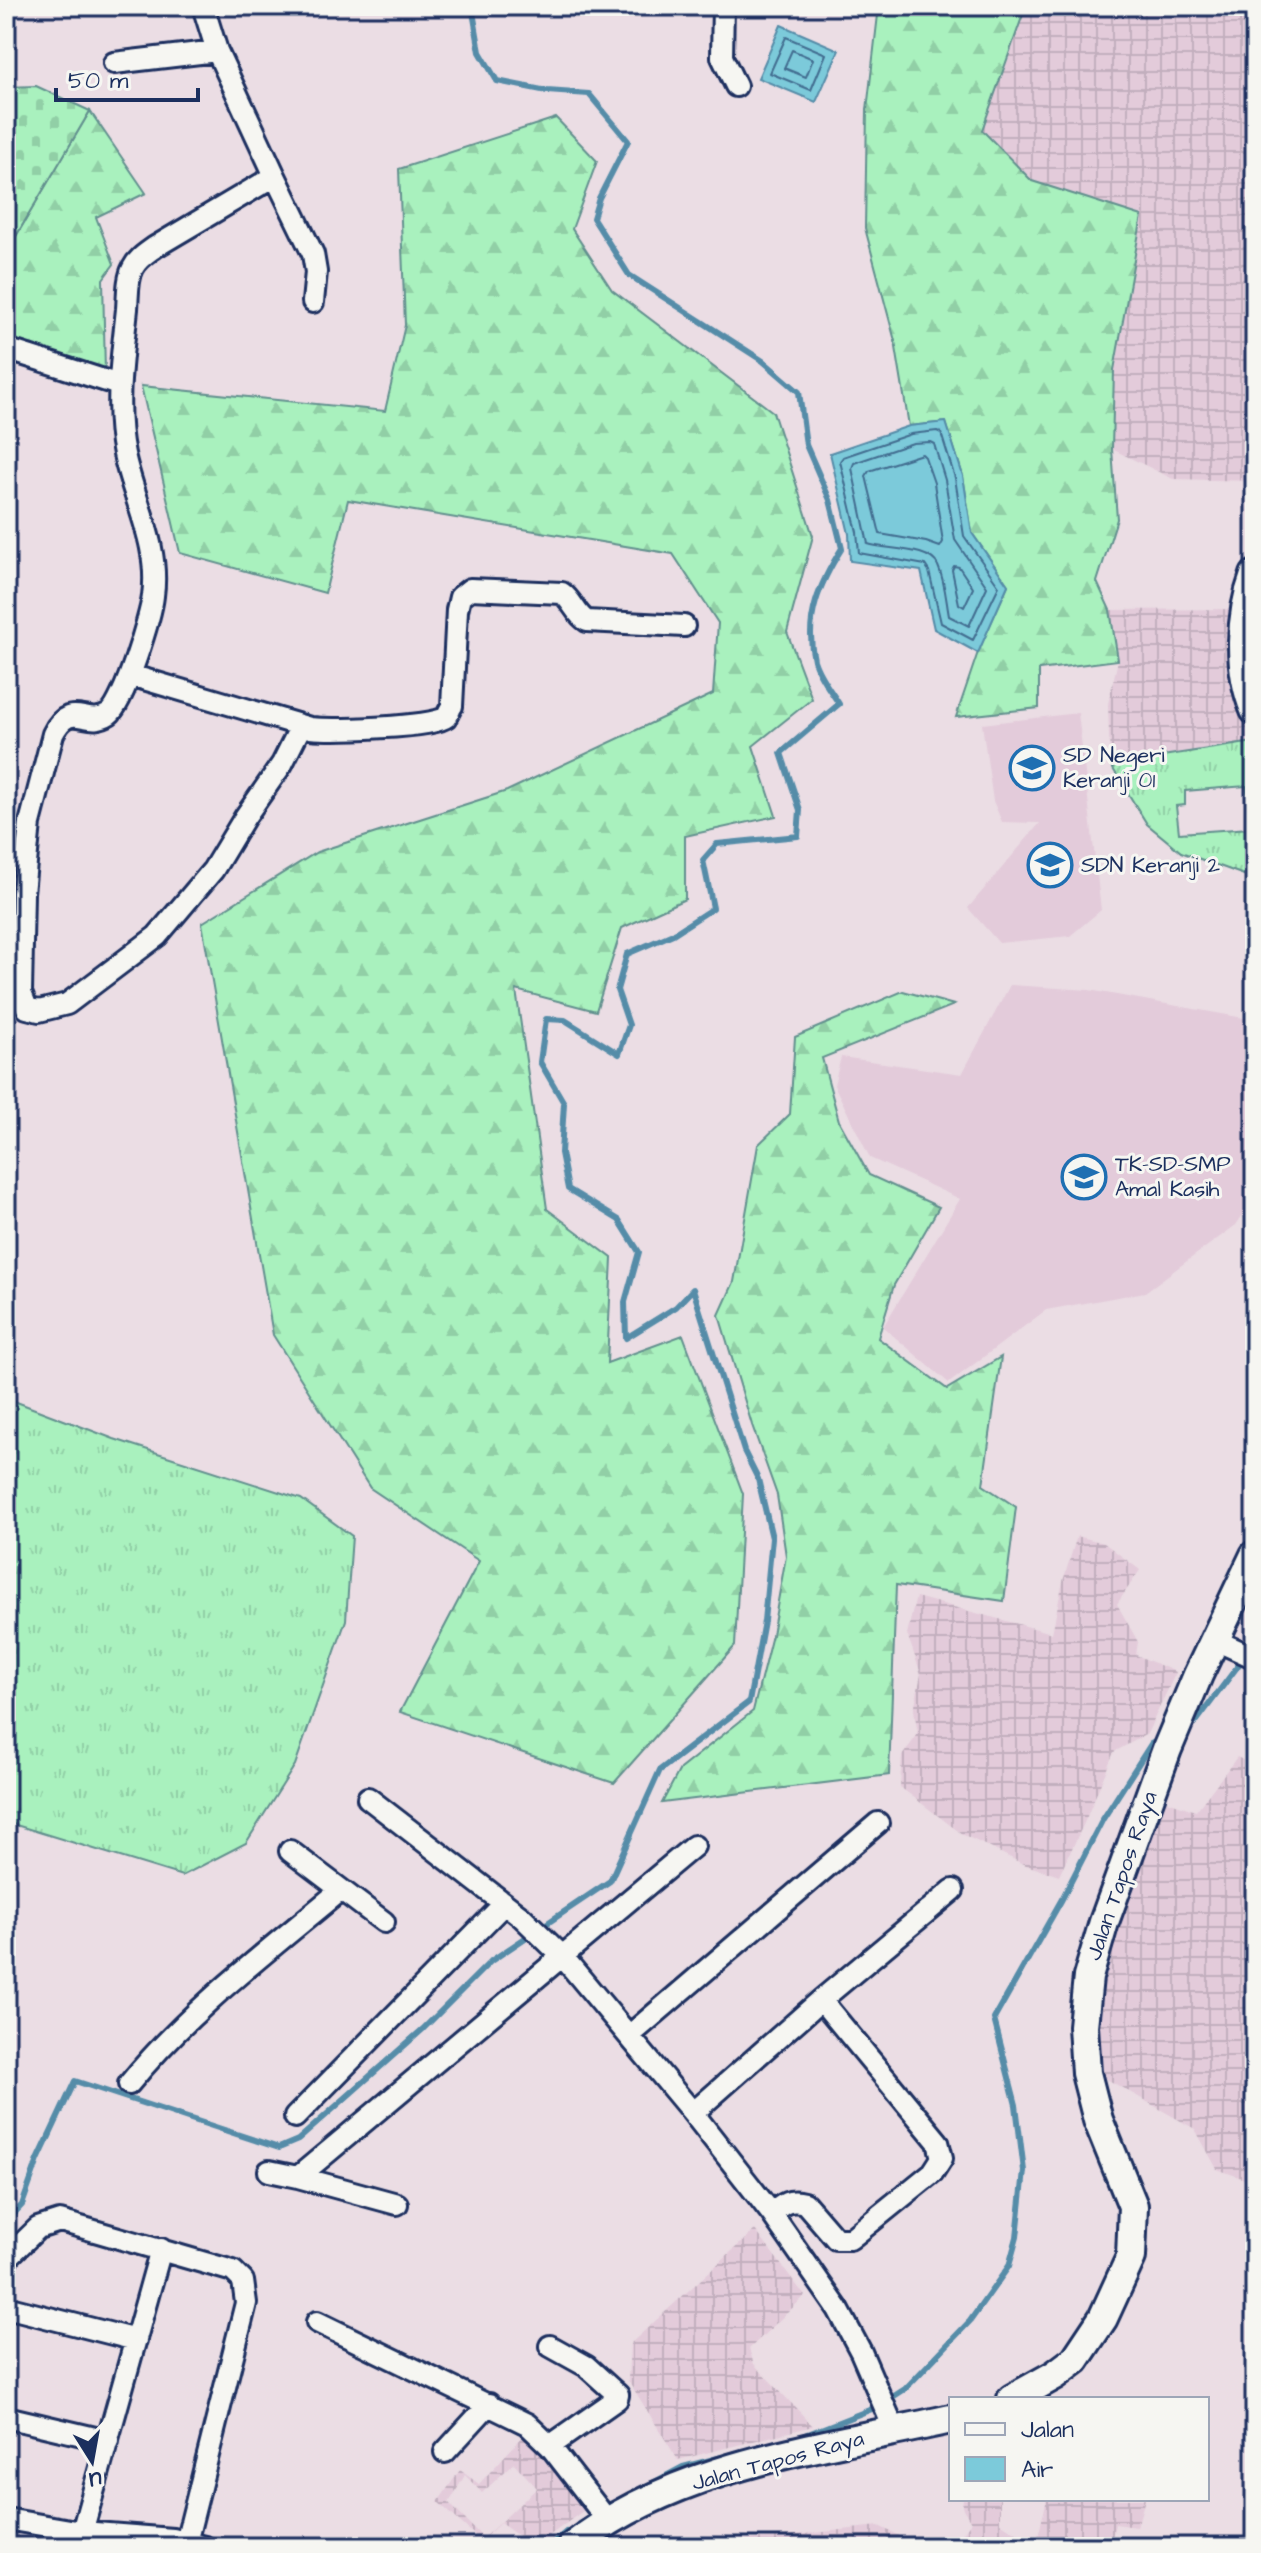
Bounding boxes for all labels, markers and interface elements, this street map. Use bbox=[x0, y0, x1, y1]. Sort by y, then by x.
scale bar bbox=[56, 52, 198, 102]
text: 50 m bbox=[68, 64, 129, 98]
place label: SD Negeri Keranji 01 bbox=[1063, 740, 1165, 796]
school or university icon: SD Negeri Keranji 01 bbox=[1008, 744, 1056, 792]
school or university icon: SDN Keranji 2 bbox=[1026, 841, 1074, 889]
place label: SDN Keranji 2 bbox=[1081, 850, 1221, 881]
place label: TK-SD-SMP Amal Kasih bbox=[1115, 1149, 1230, 1205]
school or university icon: TK-SD-SMP Amal Kasih bbox=[1060, 1153, 1108, 1201]
street label: Jalan Tapos Raya bbox=[1079, 1787, 1166, 1965]
legend bbox=[949, 2397, 1209, 2501]
text: Jalan bbox=[1021, 2413, 1074, 2447]
north arrow bbox=[52, 2421, 132, 2501]
street label: Jalan Tapos Raya bbox=[689, 2423, 868, 2500]
text: Air bbox=[1021, 2453, 1053, 2487]
text: U bbox=[87, 2463, 105, 2496]

